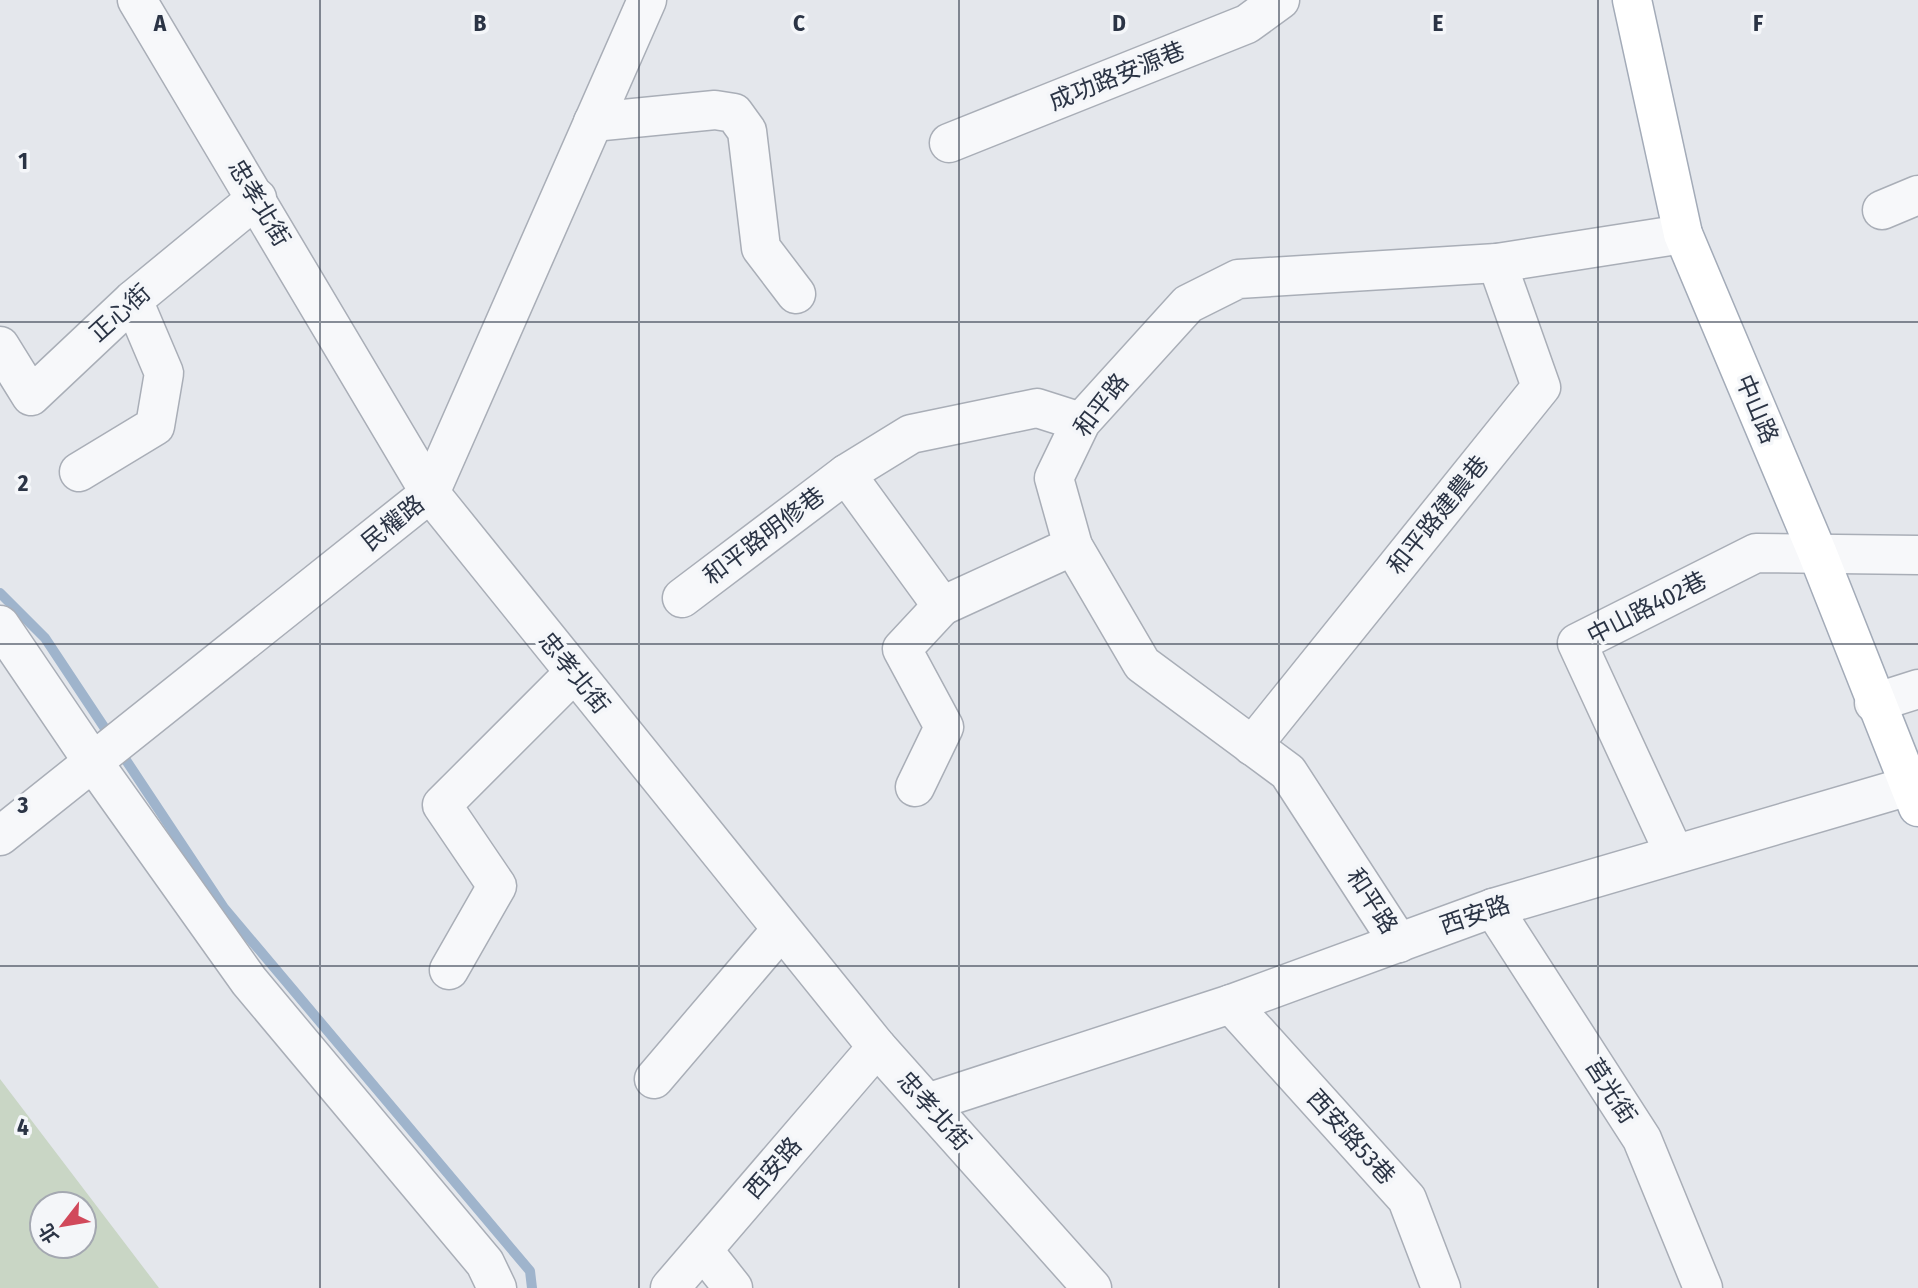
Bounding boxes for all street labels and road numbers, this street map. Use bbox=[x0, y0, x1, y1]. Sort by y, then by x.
street label: 成功路安源巷 bbox=[1045, 36, 1189, 116]
street label: 忠孝北街 bbox=[222, 155, 296, 251]
street label: 正心街 bbox=[84, 279, 156, 347]
street label: 和平路 bbox=[1068, 368, 1134, 442]
street label: 中山路 bbox=[1730, 370, 1784, 448]
street label: 和平路建農巷 bbox=[1382, 450, 1494, 580]
street label: 和平路明修巷 bbox=[698, 481, 830, 591]
street label: 民權路 bbox=[356, 489, 430, 557]
street label: 中山路402巷 bbox=[1583, 566, 1711, 650]
street label: 忠孝北街 bbox=[533, 627, 615, 719]
street label: 和平路 bbox=[1341, 863, 1403, 939]
street label: 西安路 bbox=[1436, 890, 1514, 940]
street label: 莒光街 bbox=[1580, 1053, 1642, 1129]
street label: 忠孝北街 bbox=[891, 1066, 977, 1156]
street label: 西安路53巷 bbox=[1301, 1084, 1401, 1190]
street label: 西安路 bbox=[739, 1132, 807, 1204]

